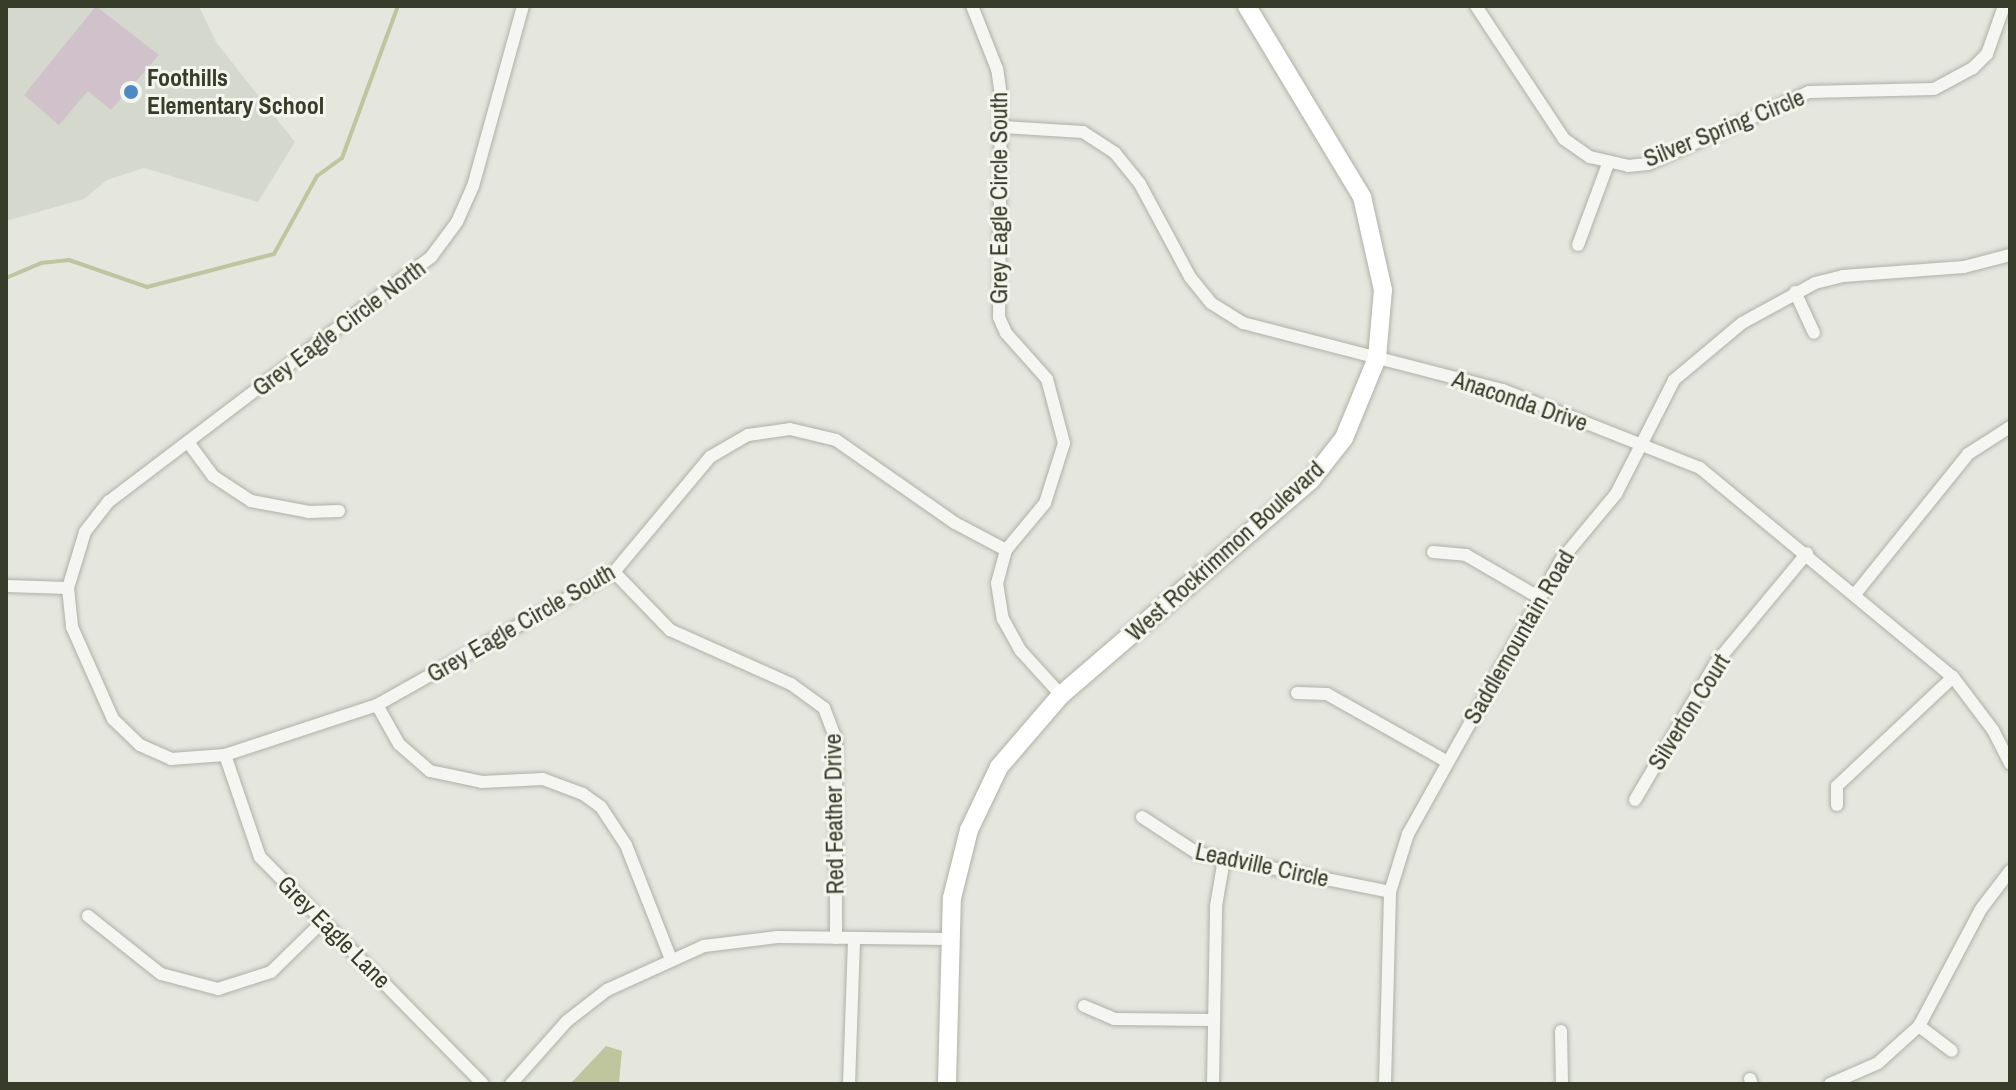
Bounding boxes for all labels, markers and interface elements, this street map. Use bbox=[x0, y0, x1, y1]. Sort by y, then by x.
place label: Foothills Elementary School bbox=[147, 64, 324, 120]
marker: Foothills Elementary School bbox=[122, 83, 140, 101]
street label: Silver Spring Circle bbox=[1640, 83, 1808, 173]
street label: Grey Eagle Circle South bbox=[985, 92, 1013, 304]
street label: Grey Eagle Circle North bbox=[247, 254, 431, 402]
street label: Anaconda Drive bbox=[1449, 364, 1591, 438]
street label: West Rockrimmon Boulevard bbox=[1120, 455, 1330, 647]
street label: Saddlemountain Road bbox=[1458, 545, 1580, 729]
street label: Grey Eagle Circle South bbox=[422, 557, 620, 689]
street label: Silverton Court bbox=[1642, 649, 1736, 775]
street label: Red Feather Drive bbox=[818, 733, 850, 895]
street label: Leadville Circle bbox=[1193, 837, 1331, 893]
street label: Grey Eagle Lane bbox=[272, 870, 396, 994]

